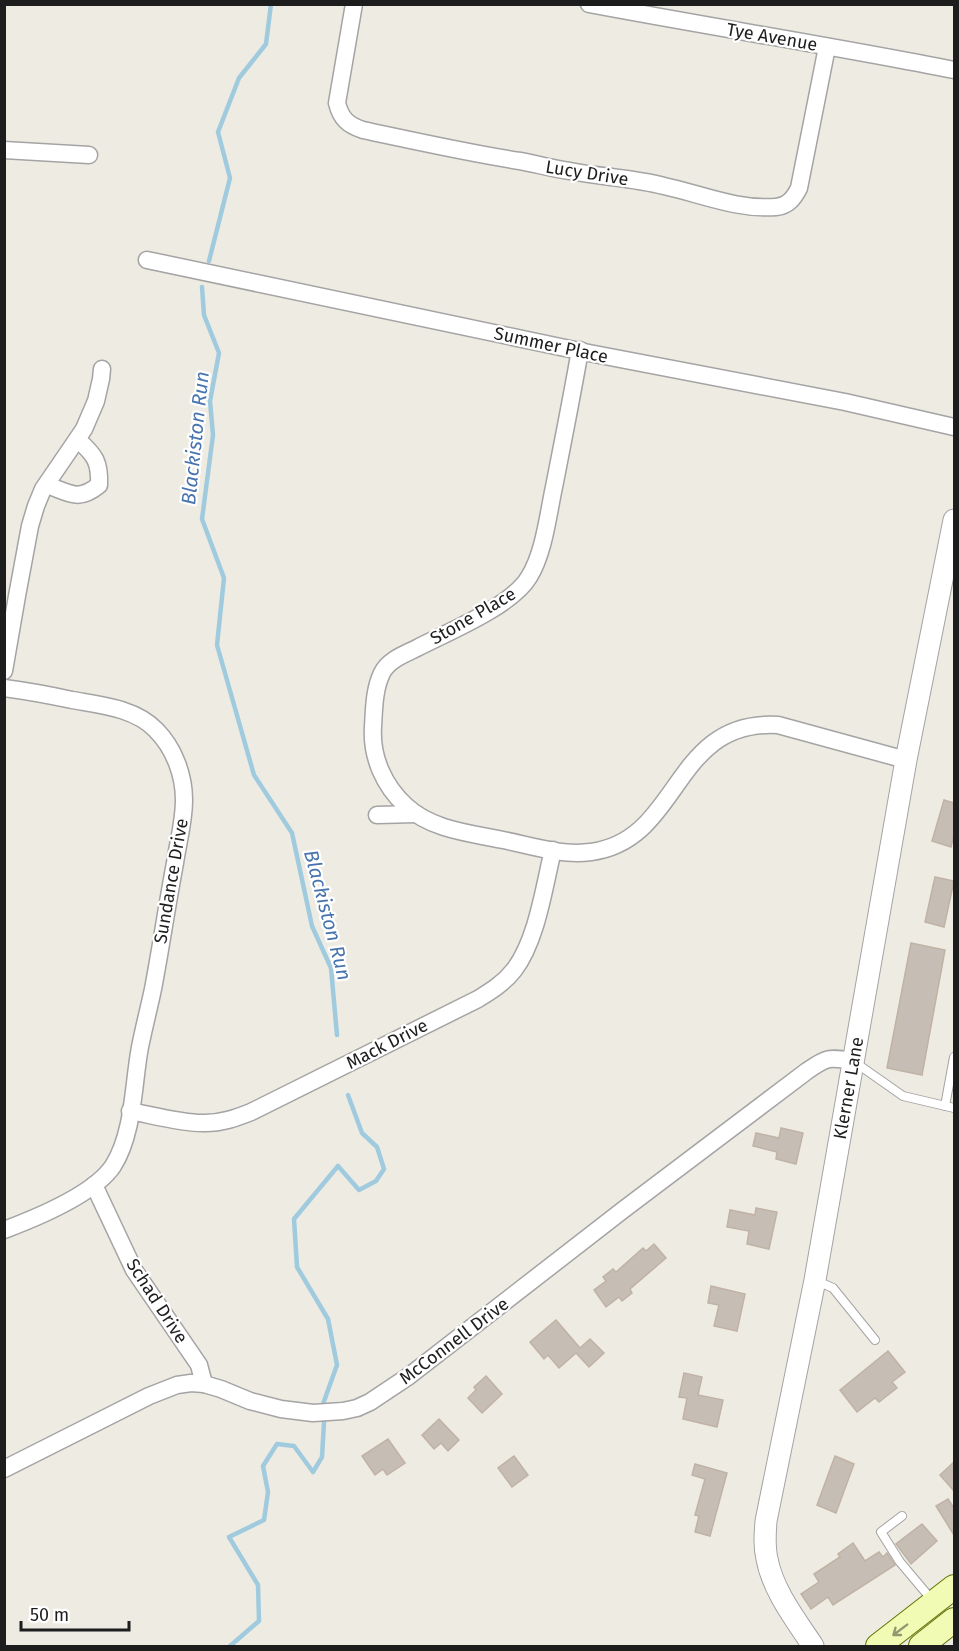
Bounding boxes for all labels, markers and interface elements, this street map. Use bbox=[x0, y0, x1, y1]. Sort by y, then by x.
street label: Tye Avenue bbox=[725, 18, 819, 56]
street label: Lucy Drive bbox=[544, 156, 630, 190]
street label: Summer Place bbox=[492, 322, 610, 368]
water label: Blackiston Run bbox=[176, 370, 214, 506]
street label: Stone Place bbox=[426, 583, 520, 649]
street label: Sundance Drive bbox=[149, 817, 193, 945]
water label: Blackiston Run bbox=[299, 847, 357, 983]
street label: Mack Drive bbox=[343, 1014, 431, 1074]
street label: Klerner Lane bbox=[829, 1035, 868, 1141]
street label: Schad Drive bbox=[121, 1255, 193, 1347]
street label: McConnell Drive bbox=[395, 1293, 513, 1389]
scale bar bbox=[21, 1594, 129, 1632]
text: 50 m bbox=[30, 1604, 69, 1626]
one-way arrow bbox=[892, 1623, 908, 1636]

